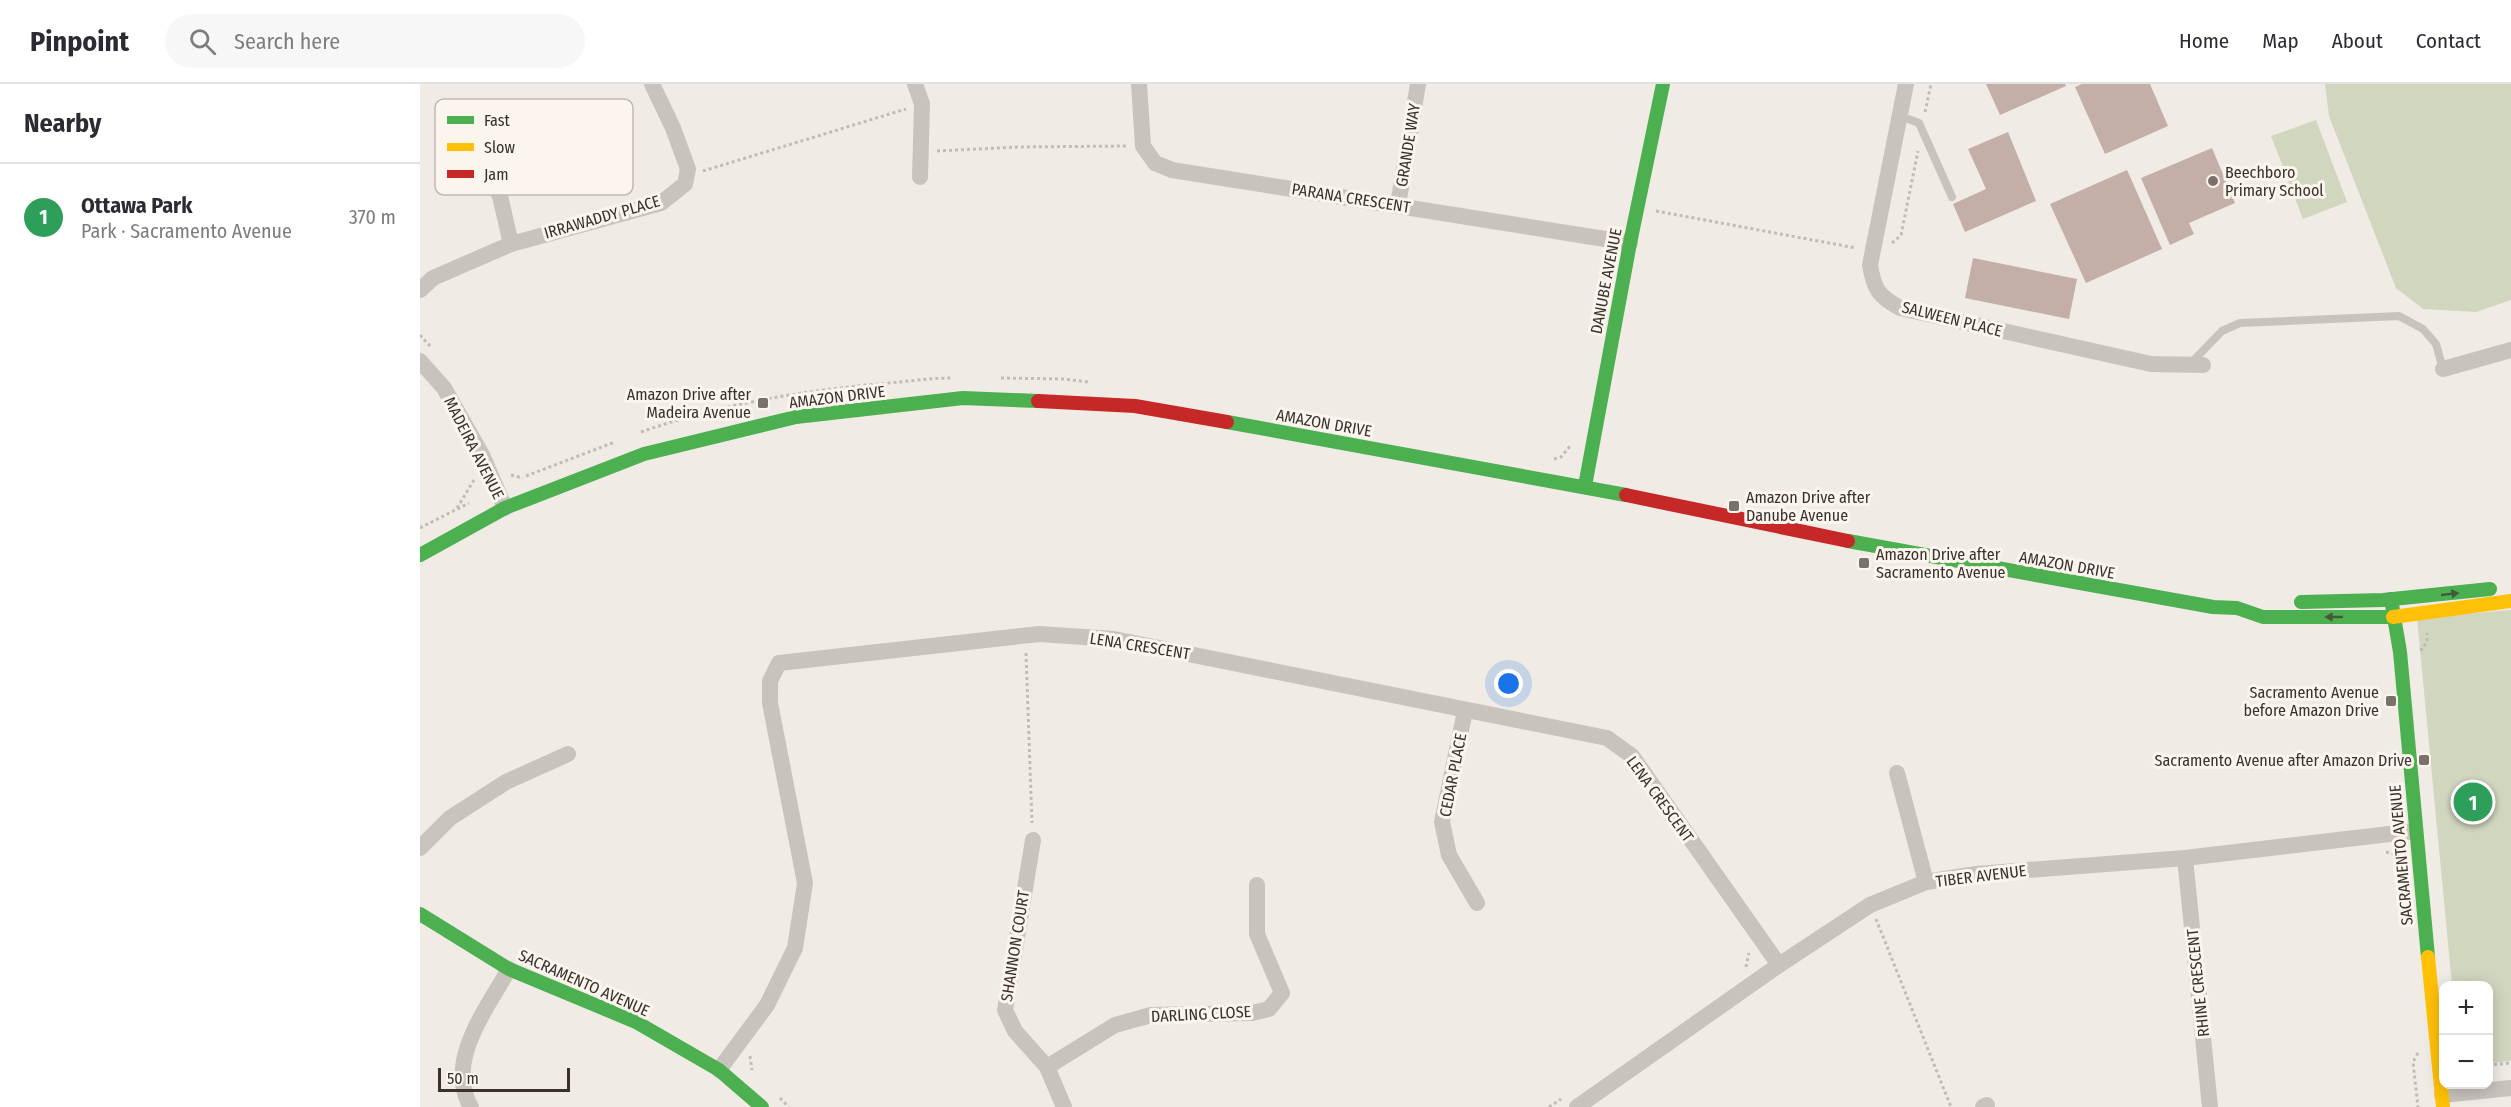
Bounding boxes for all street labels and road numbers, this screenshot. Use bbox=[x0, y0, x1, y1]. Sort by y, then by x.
street label: GRANDE WAY bbox=[1392, 102, 1424, 188]
street label: PARANA CRESCENT bbox=[1290, 179, 1412, 217]
street label: IRRAWADDY PLACE bbox=[542, 191, 662, 243]
street label: DANUBE AVENUE bbox=[1586, 227, 1626, 335]
street label: SALWEEN PLACE bbox=[1900, 297, 2004, 341]
street label: AMAZON DRIVE bbox=[788, 382, 886, 412]
street label: MADEIRA AVENUE bbox=[440, 394, 508, 502]
street label: AMAZON DRIVE bbox=[1275, 405, 1373, 441]
street label: AMAZON DRIVE bbox=[2018, 547, 2116, 583]
street label: LENA CRESCENT bbox=[1088, 629, 1192, 663]
street label: CEDAR PLACE bbox=[1436, 731, 1470, 819]
street label: LENA CRESCENT bbox=[1623, 752, 1698, 846]
street label: SACRAMENTO AVENUE bbox=[2385, 784, 2417, 926]
street label: TIBER AVENUE bbox=[1935, 861, 2027, 891]
street label: SHANNON COURT bbox=[997, 889, 1033, 1003]
street label: RHINE CRESCENT bbox=[2183, 927, 2213, 1038]
street label: SACRAMENTO AVENUE bbox=[516, 946, 652, 1020]
street label: DARLING CLOSE bbox=[1150, 1002, 1252, 1026]

